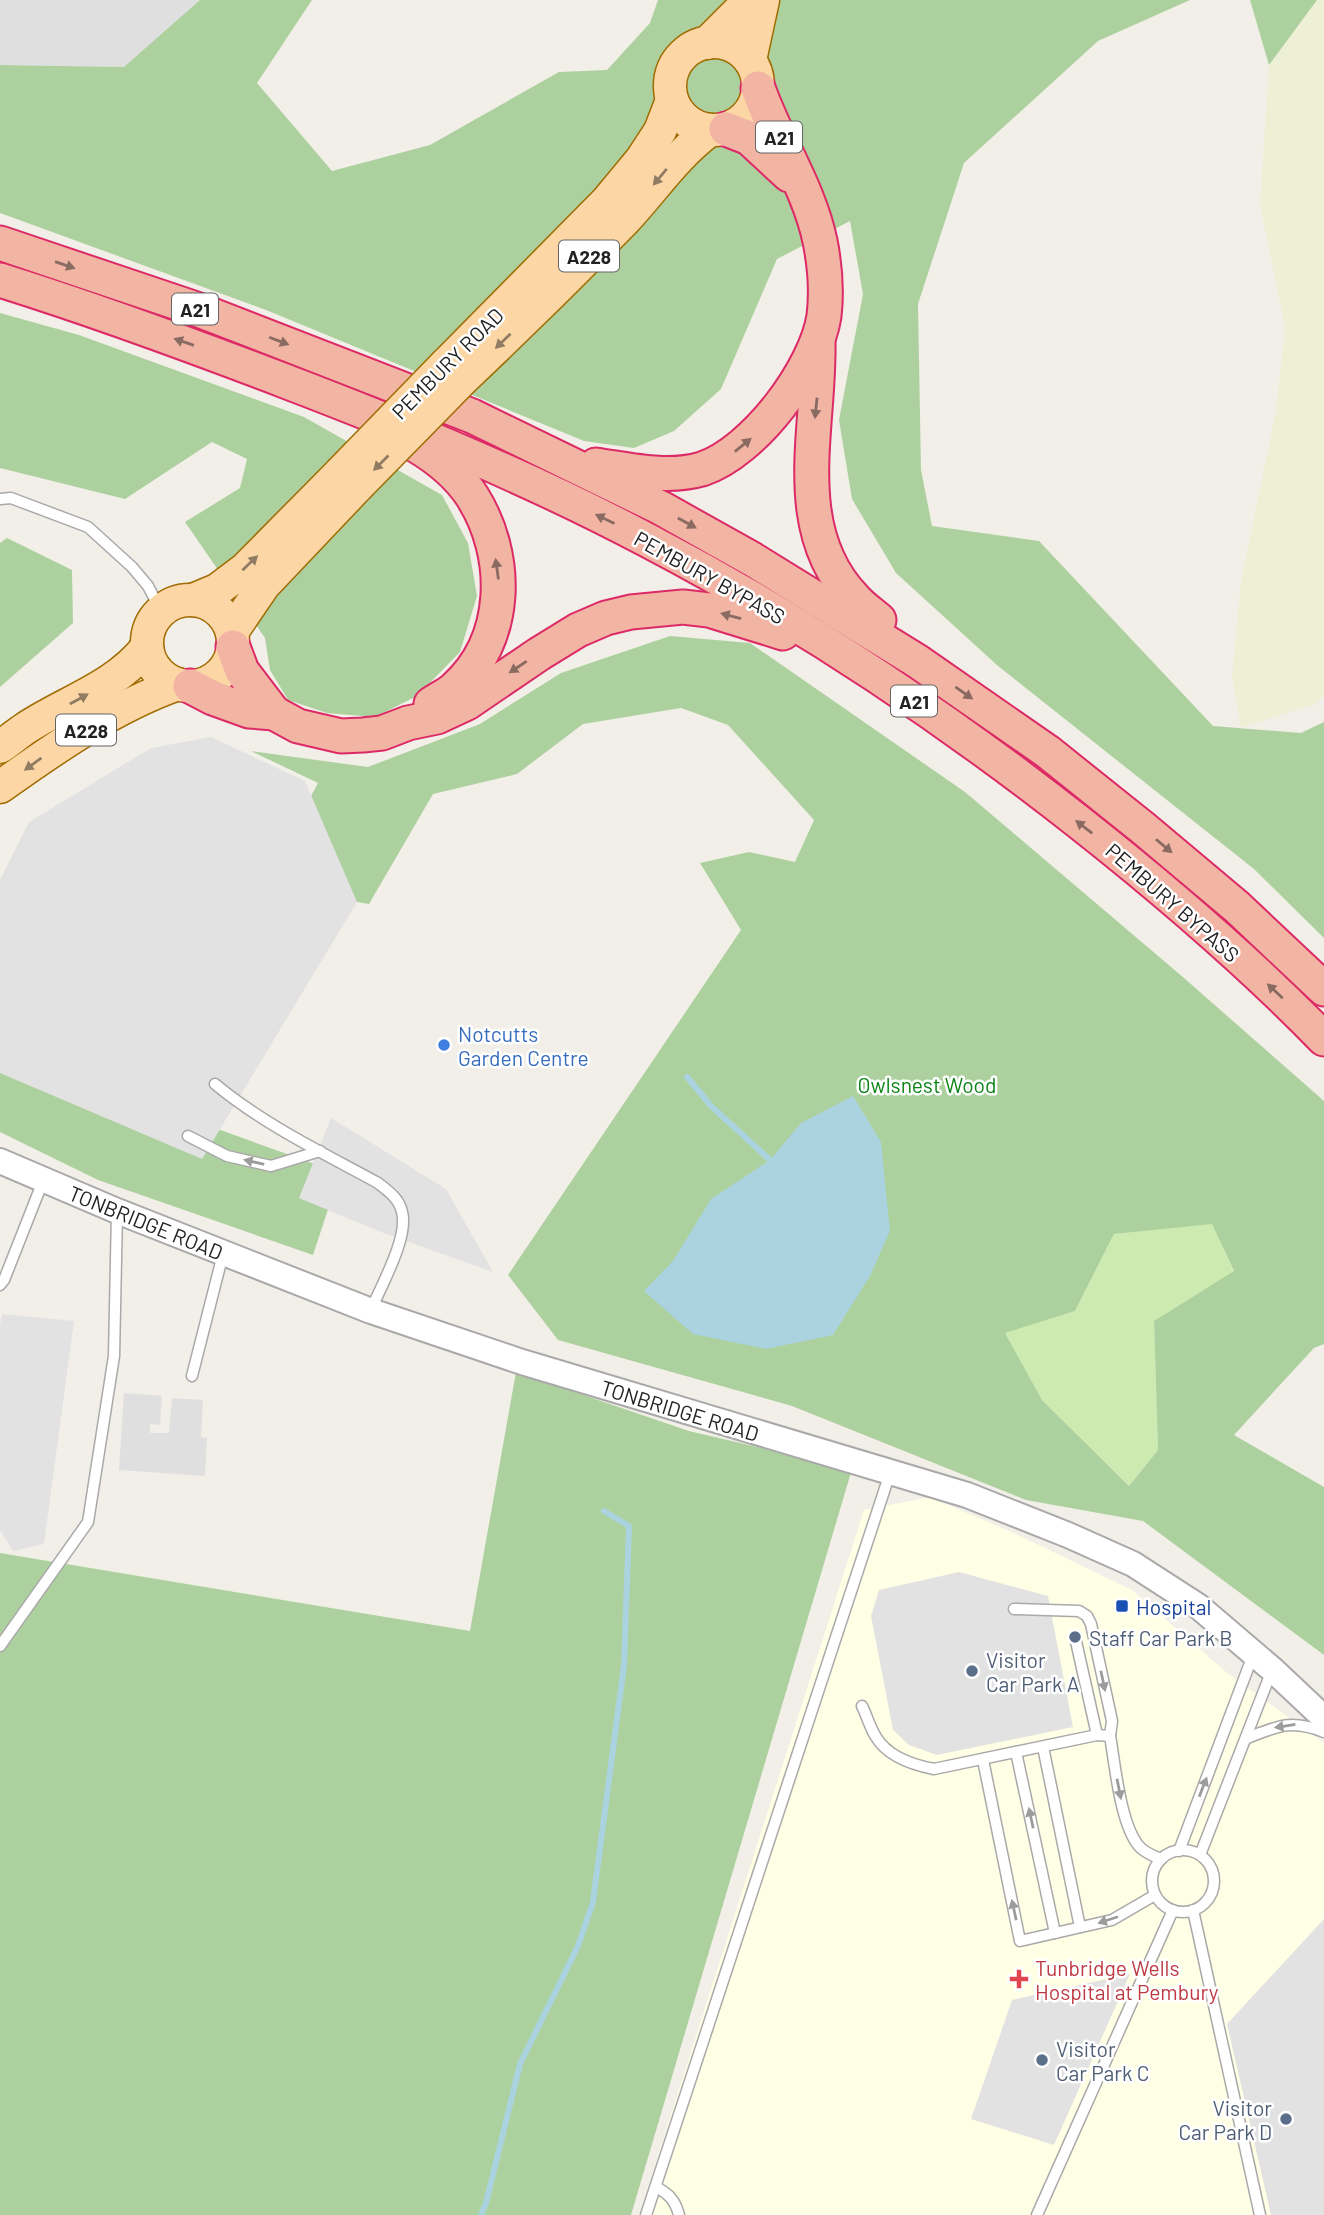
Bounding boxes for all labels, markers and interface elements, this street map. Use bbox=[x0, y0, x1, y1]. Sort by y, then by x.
road number: A21 bbox=[756, 122, 802, 153]
one-way arrow bbox=[653, 167, 668, 185]
road number: A228 bbox=[559, 240, 619, 272]
one-way arrow bbox=[55, 260, 76, 270]
road number: A21 bbox=[172, 294, 218, 324]
street label: PEMBURY ROAD bbox=[386, 302, 508, 424]
one-way arrow bbox=[495, 333, 512, 350]
one-way arrow bbox=[173, 336, 194, 347]
one-way arrow bbox=[269, 336, 290, 347]
one-way arrow bbox=[810, 398, 821, 420]
one-way arrow bbox=[735, 438, 752, 453]
one-way arrow bbox=[374, 454, 390, 471]
one-way arrow bbox=[595, 514, 615, 525]
one-way arrow bbox=[677, 517, 696, 529]
street label: PEMBURY BYPASS bbox=[630, 525, 790, 629]
one-way arrow bbox=[241, 556, 258, 572]
one-way arrow bbox=[492, 558, 503, 580]
one-way arrow bbox=[720, 610, 742, 621]
one-way arrow bbox=[509, 661, 528, 674]
road number: A21 bbox=[891, 686, 937, 716]
one-way arrow bbox=[955, 686, 973, 700]
one-way arrow bbox=[69, 693, 88, 705]
road number: A228 bbox=[56, 715, 116, 746]
one-way arrow bbox=[24, 757, 42, 771]
one-way arrow bbox=[1076, 819, 1094, 834]
street label: PEMBURY BYPASS bbox=[1101, 837, 1245, 967]
one-way arrow bbox=[1156, 838, 1173, 853]
one-way arrow bbox=[1267, 984, 1284, 1000]
place label: Notcutts Garden Centre bbox=[458, 1021, 589, 1070]
marker: Notcutts Garden Centre bbox=[436, 1037, 452, 1053]
park label: Owlsnest Wood bbox=[857, 1072, 997, 1097]
one-way arrow bbox=[243, 1156, 265, 1167]
street label: TONBRIDGE ROAD bbox=[65, 1180, 227, 1264]
street label: TONBRIDGE ROAD bbox=[598, 1374, 762, 1446]
place label: Hospital bbox=[1136, 1594, 1211, 1619]
marker: Hospital bbox=[1114, 1598, 1130, 1614]
place label: Staff Car Park B bbox=[1089, 1625, 1233, 1650]
marker: Staff Car Park B bbox=[1067, 1629, 1083, 1645]
place label: Visitor Car Park A bbox=[986, 1647, 1080, 1696]
marker: Visitor Car Park A bbox=[964, 1663, 980, 1679]
one-way arrow bbox=[1098, 1670, 1109, 1692]
one-way arrow bbox=[1274, 1721, 1296, 1732]
one-way arrow bbox=[1198, 1776, 1209, 1797]
one-way arrow bbox=[1114, 1778, 1125, 1800]
one-way arrow bbox=[1025, 1807, 1036, 1829]
one-way arrow bbox=[1008, 1899, 1019, 1921]
one-way arrow bbox=[1097, 1915, 1118, 1926]
place label: Tunbridge Wells Hospital at Pembury bbox=[1035, 1955, 1219, 2004]
marker: Tunbridge Wells Hospital at Pembury bbox=[1009, 1969, 1029, 1989]
place label: Visitor Car Park C bbox=[1056, 2036, 1149, 2085]
marker: Visitor Car Park C bbox=[1034, 2052, 1050, 2068]
place label: Visitor Car Park D bbox=[1178, 2095, 1272, 2144]
marker: Visitor Car Park D bbox=[1278, 2111, 1294, 2127]

